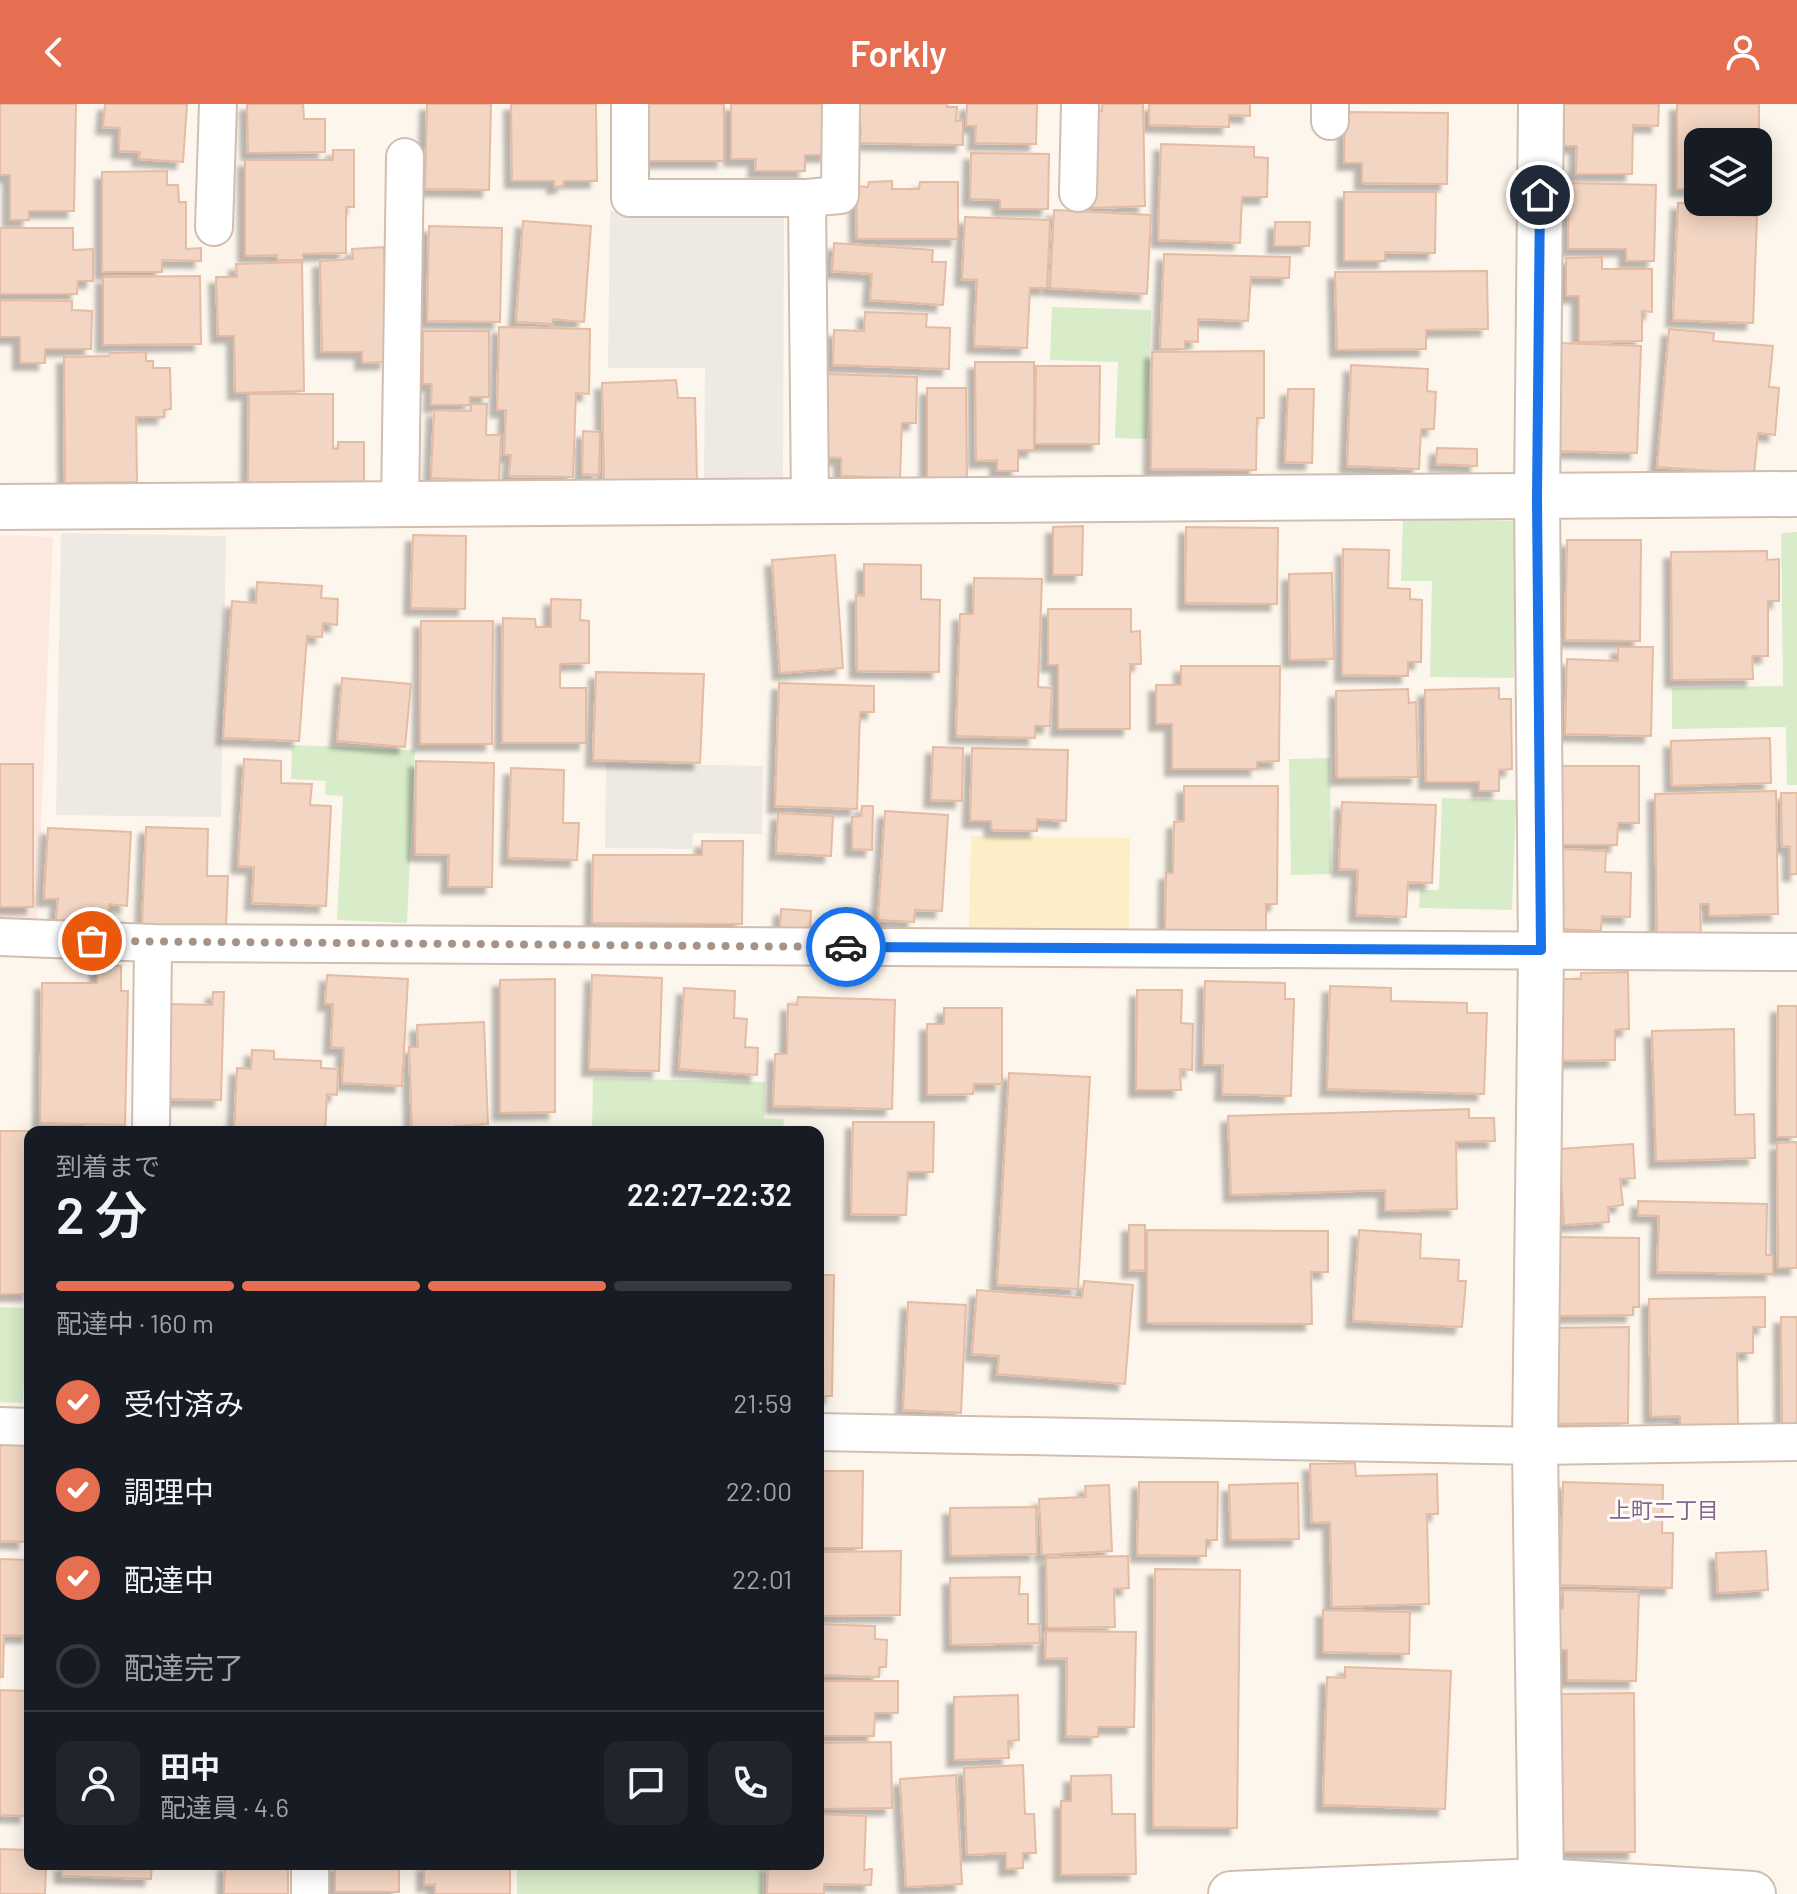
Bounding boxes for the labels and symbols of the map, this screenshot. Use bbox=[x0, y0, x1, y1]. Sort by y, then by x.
pin bbox=[1506, 161, 1574, 229]
pin bbox=[58, 907, 126, 975]
courier bbox=[806, 907, 886, 987]
district label: 上町二丁目 bbox=[1609, 1496, 1719, 1522]

